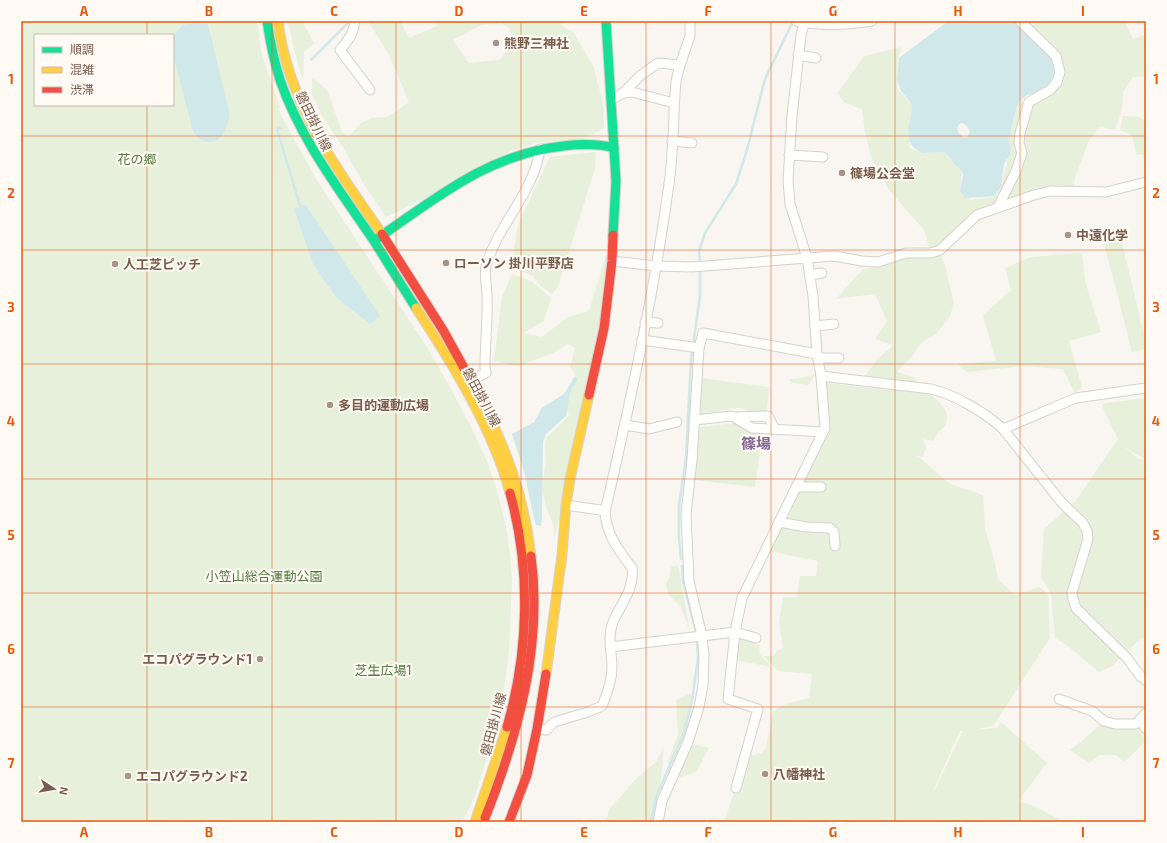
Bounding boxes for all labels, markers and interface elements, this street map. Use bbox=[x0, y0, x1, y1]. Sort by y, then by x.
text: A bbox=[80, 3, 89, 19]
text: B bbox=[205, 3, 213, 19]
text: C bbox=[330, 3, 338, 19]
text: D bbox=[455, 3, 464, 19]
text: E bbox=[580, 3, 588, 19]
text: F bbox=[704, 3, 712, 19]
text: G bbox=[829, 3, 837, 19]
text: H bbox=[954, 3, 963, 19]
text: I bbox=[1081, 3, 1085, 19]
legend bbox=[34, 34, 174, 106]
place label: 熊野三神社 bbox=[504, 35, 569, 51]
marker: 熊野三神社 bbox=[491, 38, 501, 48]
text: 順調 bbox=[70, 42, 94, 56]
text: 混雑 bbox=[70, 62, 94, 76]
text: 1 bbox=[8, 71, 14, 87]
text: 1 bbox=[1153, 71, 1159, 87]
text: 渋滞 bbox=[70, 82, 94, 96]
street label: 磐田掛川線 bbox=[293, 88, 335, 154]
park label: 花の郷 bbox=[117, 151, 157, 167]
place label: 篠場公会堂 bbox=[850, 165, 915, 181]
marker: 篠場公会堂 bbox=[837, 168, 847, 178]
text: 2 bbox=[7, 185, 15, 201]
text: 2 bbox=[1152, 185, 1160, 201]
place label: 中遠化学 bbox=[1076, 227, 1128, 243]
marker: 中遠化学 bbox=[1063, 230, 1073, 240]
place label: ローソン 掛川平野店 bbox=[454, 255, 574, 271]
place label: 人工芝ピッチ bbox=[123, 256, 201, 272]
marker: ローソン 掛川平野店 bbox=[441, 258, 451, 268]
marker: 人工芝ピッチ bbox=[110, 259, 120, 269]
text: 3 bbox=[7, 299, 15, 315]
text: 3 bbox=[1152, 299, 1160, 315]
street label: 磐田掛川線 bbox=[460, 365, 504, 429]
place label: 多目的運動広場 bbox=[338, 397, 429, 413]
marker: 多目的運動広場 bbox=[325, 400, 335, 410]
text: 4 bbox=[7, 413, 15, 429]
text: 4 bbox=[1152, 413, 1160, 429]
district label: 篠場 bbox=[741, 434, 771, 452]
text: 5 bbox=[7, 527, 15, 543]
text: 5 bbox=[1152, 527, 1160, 543]
park label: 小笠山総合運動公園 bbox=[205, 568, 323, 584]
text: 6 bbox=[7, 641, 15, 657]
text: 6 bbox=[1152, 641, 1160, 657]
place label: エコパグラウンド1 bbox=[142, 651, 252, 667]
marker: エコパグラウンド1 bbox=[255, 654, 265, 664]
park label: 芝生広場1 bbox=[354, 662, 412, 678]
street label: 磐田掛川線 bbox=[477, 691, 509, 757]
text: 7 bbox=[8, 755, 15, 771]
text: 7 bbox=[1153, 755, 1160, 771]
place label: 八幡神社 bbox=[773, 766, 825, 782]
place label: エコパグラウンド2 bbox=[136, 768, 248, 784]
north arrow bbox=[34, 769, 74, 809]
marker: 八幡神社 bbox=[760, 769, 770, 779]
marker: エコパグラウンド2 bbox=[123, 771, 133, 781]
text: N bbox=[57, 786, 71, 796]
text: A bbox=[80, 824, 89, 840]
text: B bbox=[205, 824, 213, 840]
text: C bbox=[330, 824, 338, 840]
text: D bbox=[455, 824, 464, 840]
text: E bbox=[580, 824, 588, 840]
text: F bbox=[704, 824, 712, 840]
text: G bbox=[829, 824, 837, 840]
text: H bbox=[954, 824, 963, 840]
text: I bbox=[1081, 824, 1085, 840]

